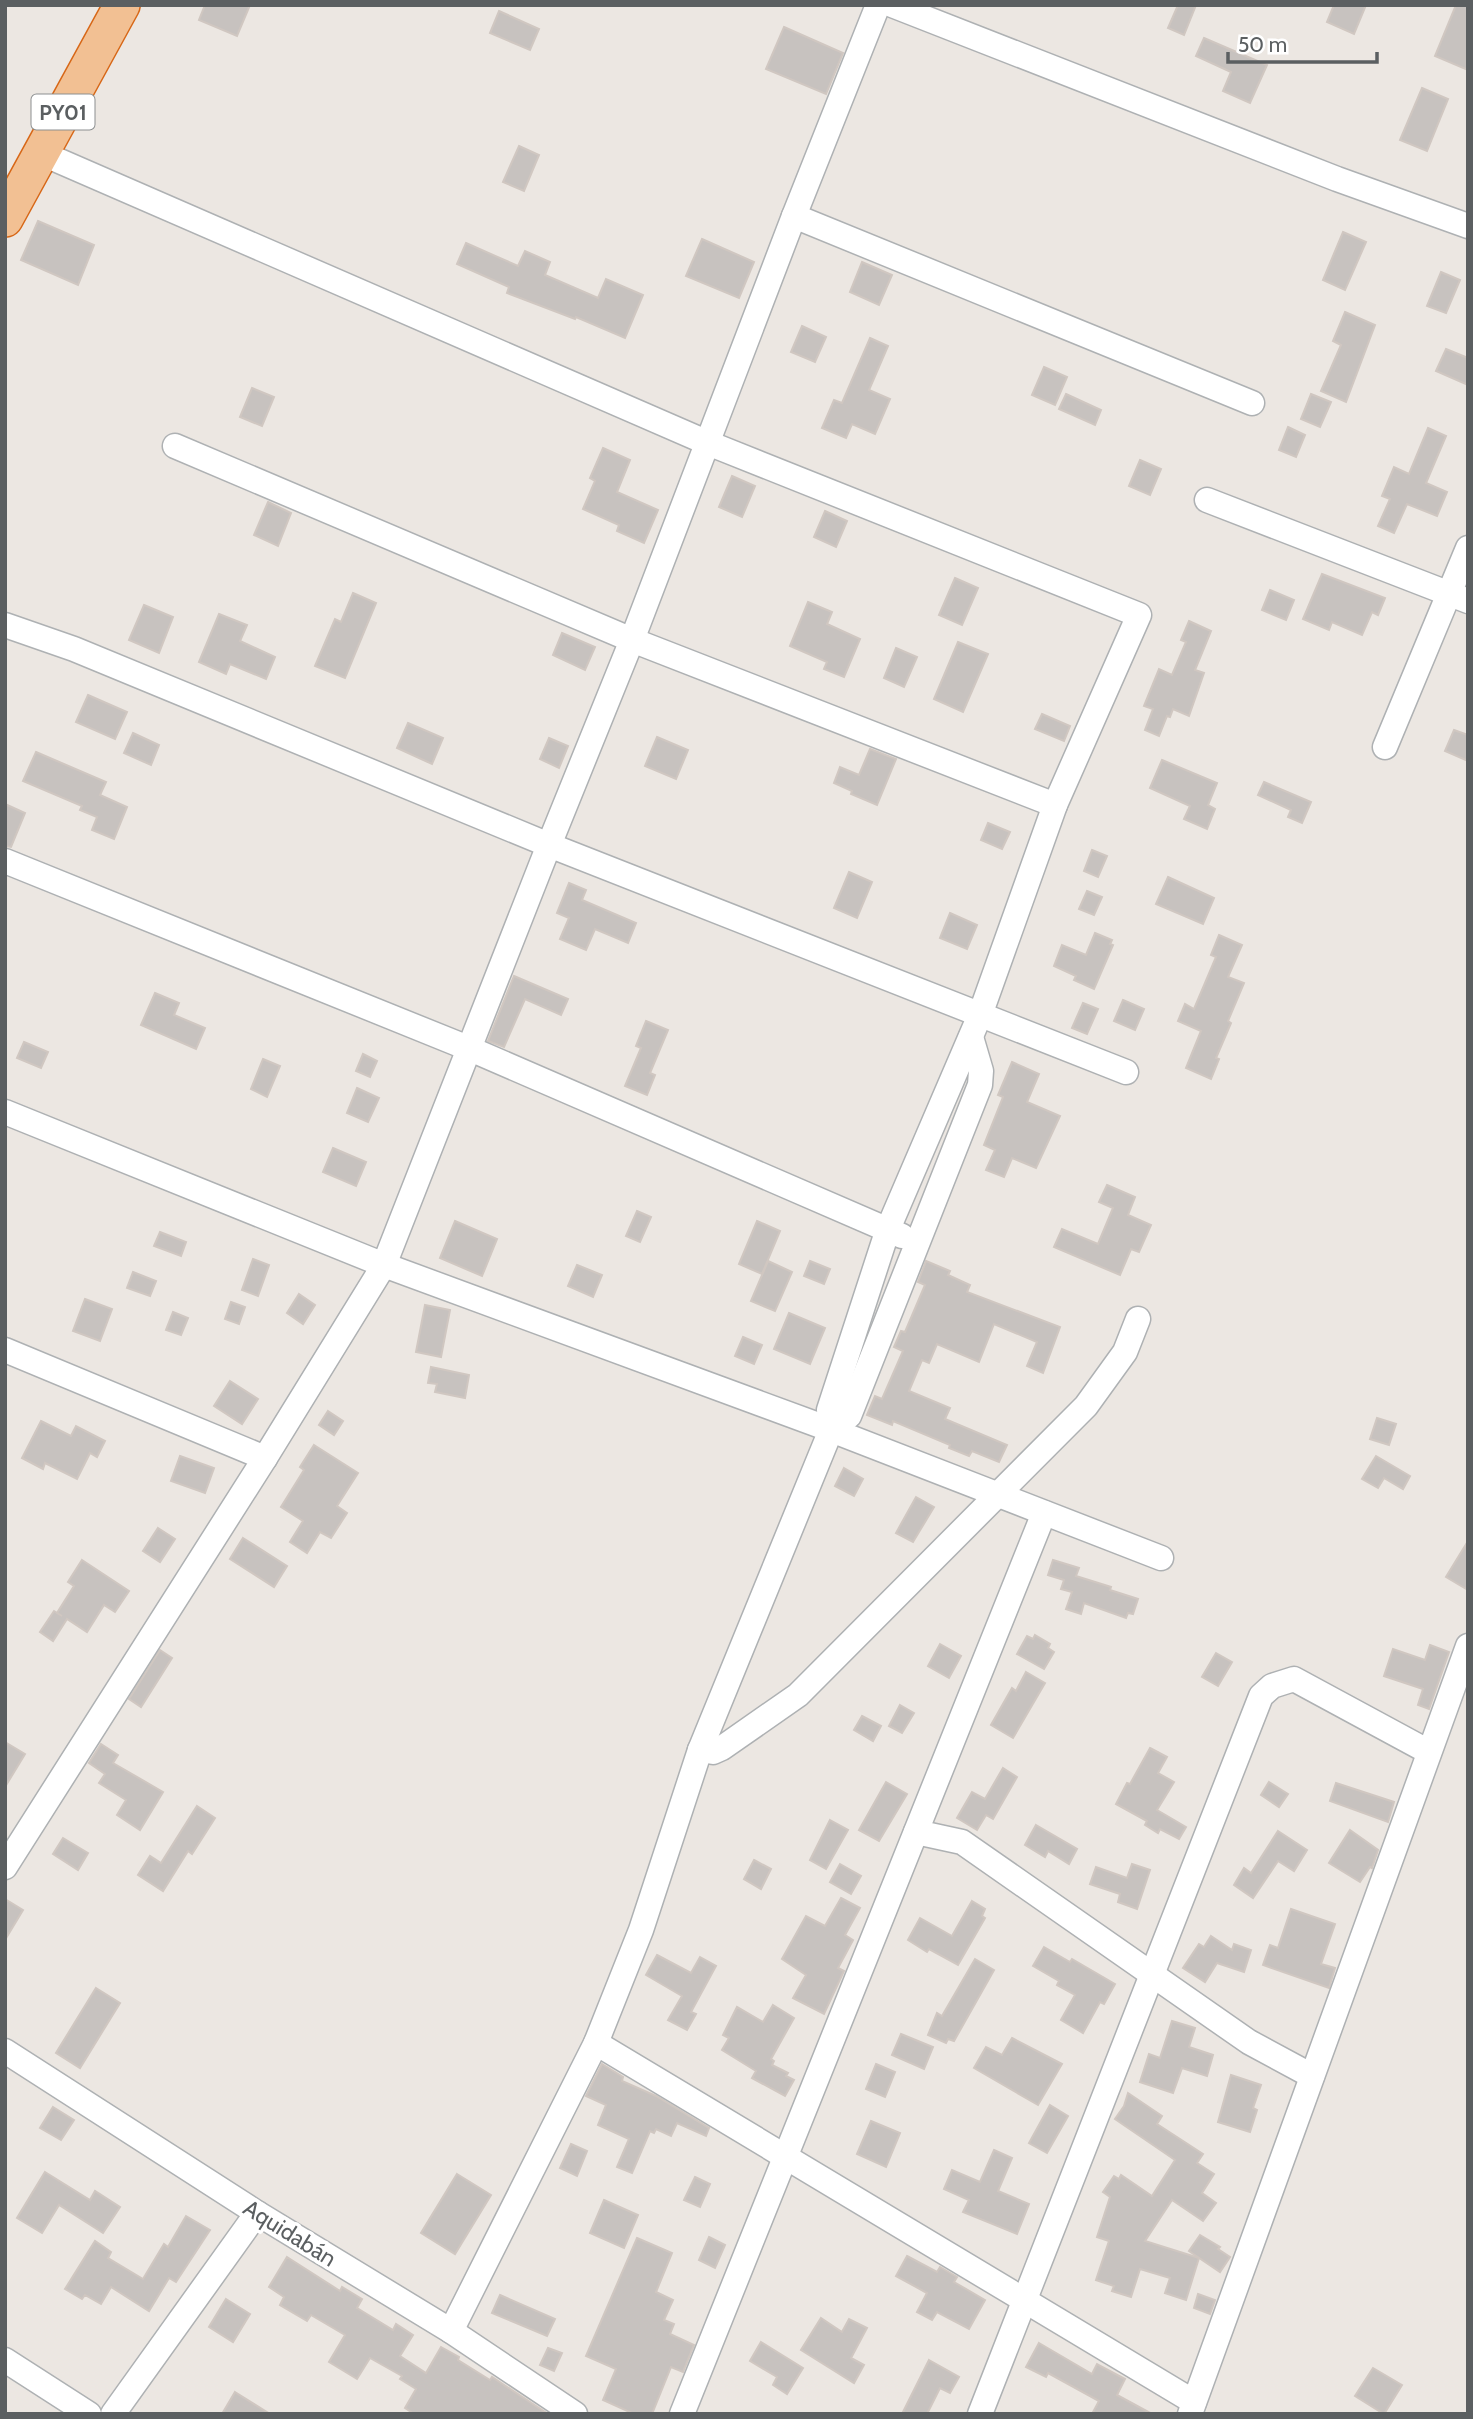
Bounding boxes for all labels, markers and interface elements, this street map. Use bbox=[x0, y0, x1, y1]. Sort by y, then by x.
scale bar bbox=[1228, 21, 1377, 65]
text: 50 m bbox=[1238, 32, 1287, 57]
road number: PY01 bbox=[32, 94, 94, 130]
street label: Aquidabán bbox=[238, 2194, 342, 2272]

